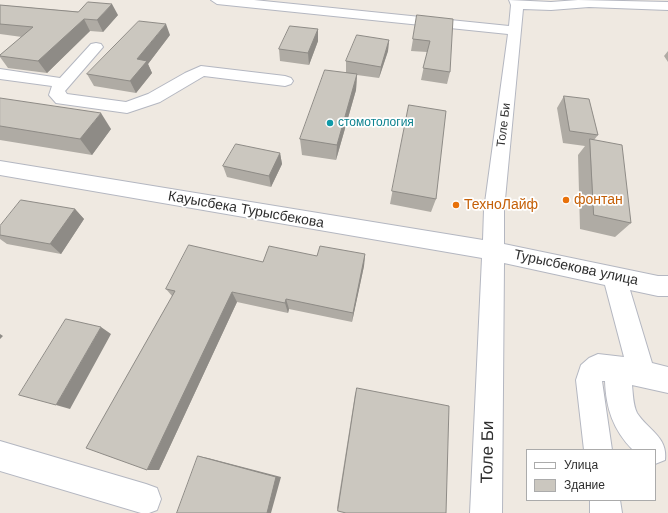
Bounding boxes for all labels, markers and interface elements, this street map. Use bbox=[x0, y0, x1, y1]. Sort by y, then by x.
street label: Толе Би bbox=[494, 102, 514, 148]
place label: стомотология bbox=[338, 116, 414, 130]
marker: стомотология bbox=[325, 118, 335, 128]
street label: Кауысбека Турысбекова bbox=[167, 188, 325, 232]
place label: фонтан bbox=[574, 192, 623, 208]
marker: фонтан bbox=[561, 195, 571, 205]
place label: ТехноЛайф bbox=[464, 197, 538, 213]
marker: ТехноЛайф bbox=[451, 200, 461, 210]
street label: Турысбекова улица bbox=[512, 247, 640, 289]
street label: Толе Би bbox=[477, 420, 499, 484]
legend bbox=[526, 449, 656, 501]
text: Улица bbox=[564, 458, 598, 472]
text: Здание bbox=[564, 478, 605, 492]

